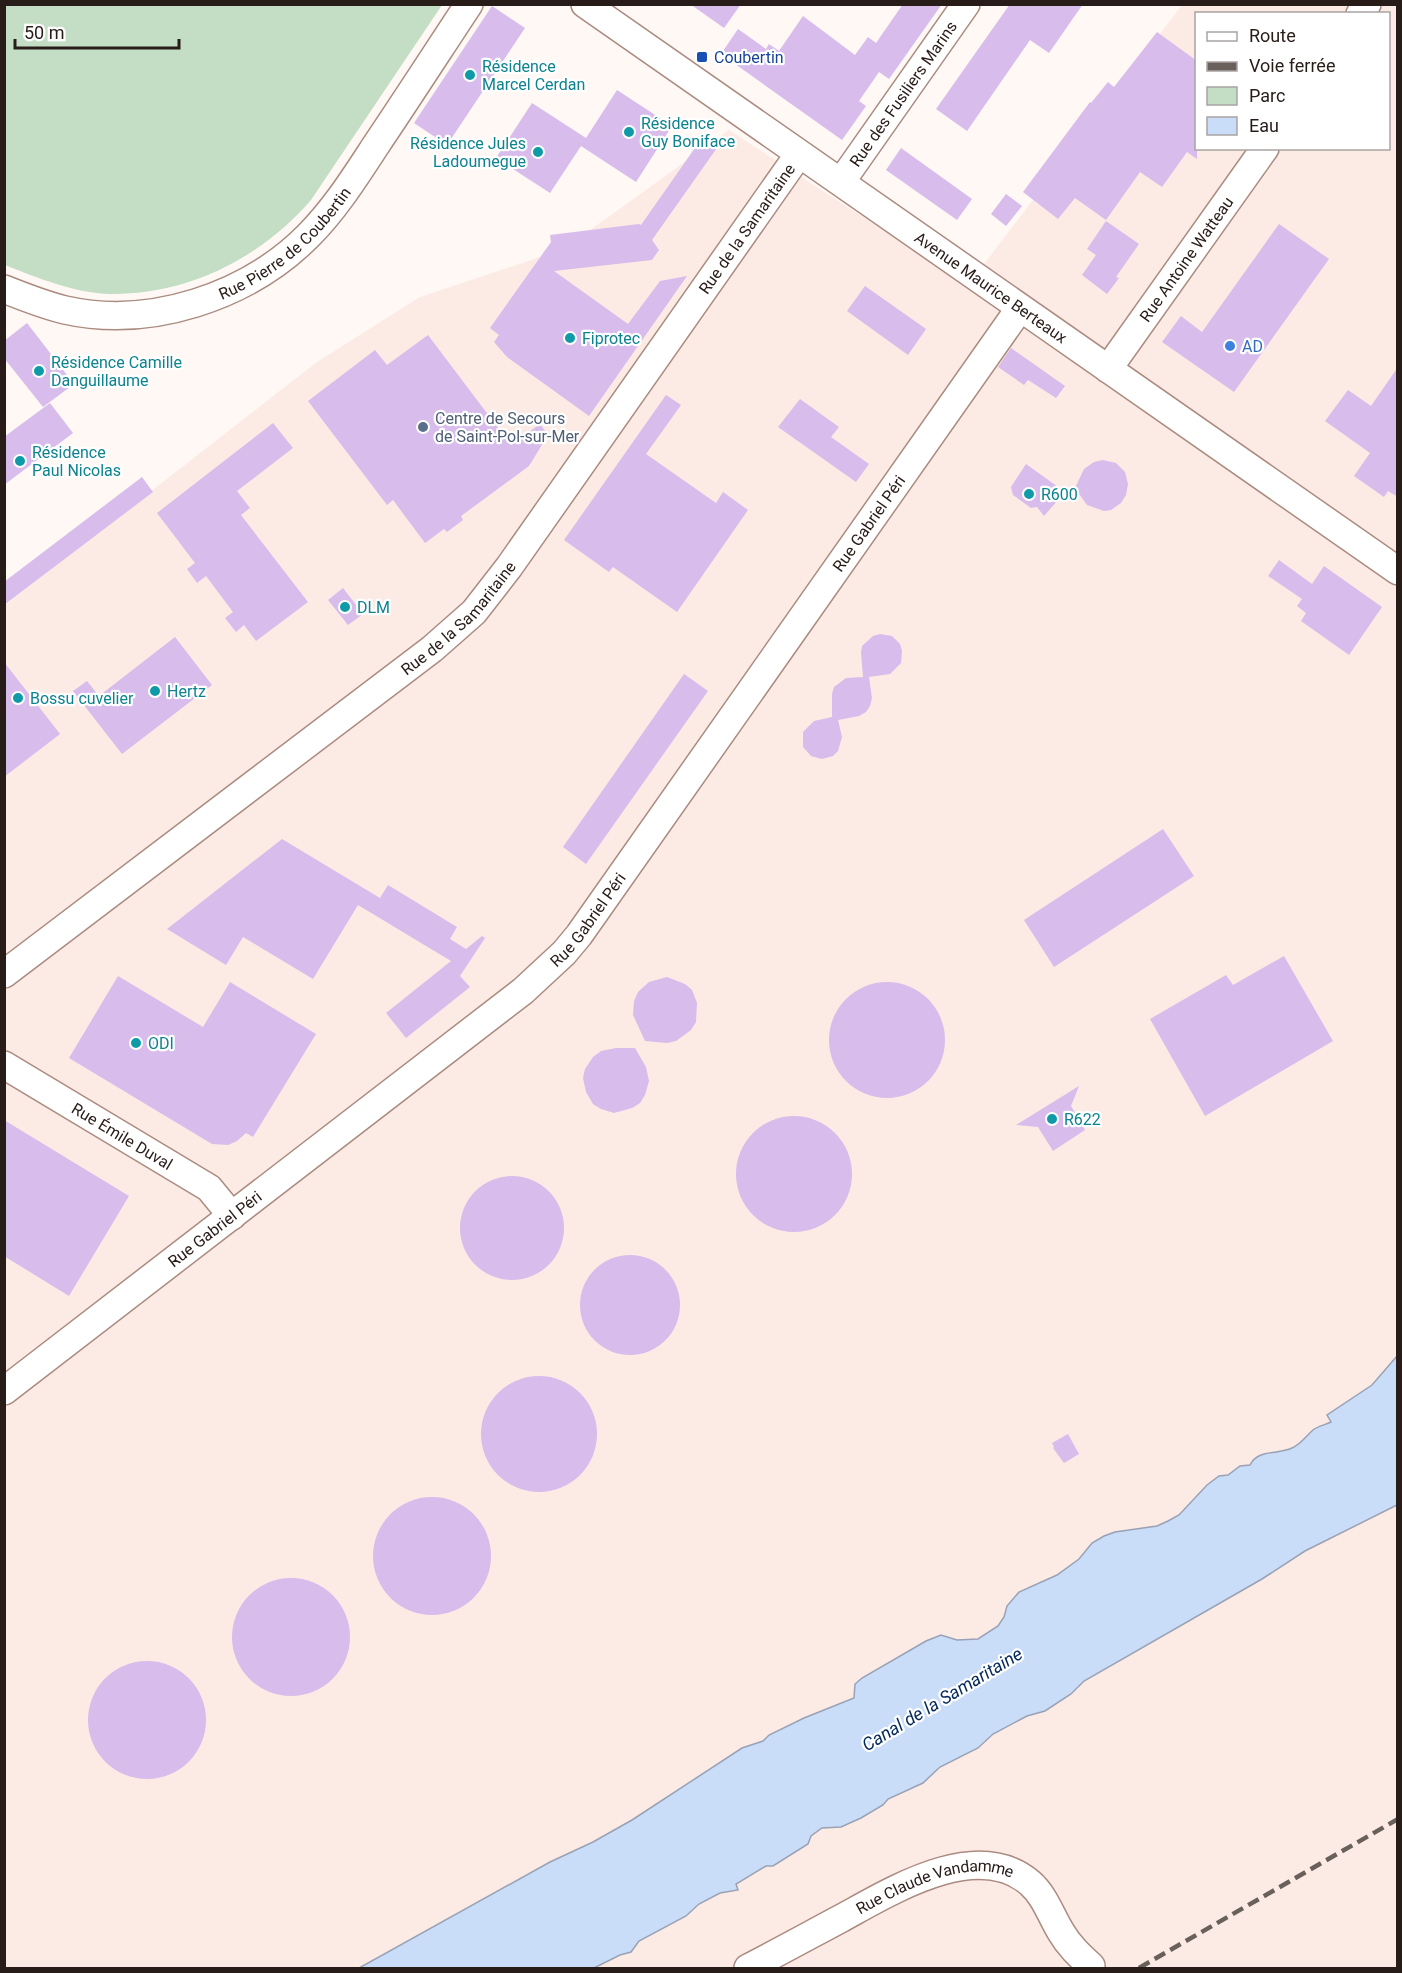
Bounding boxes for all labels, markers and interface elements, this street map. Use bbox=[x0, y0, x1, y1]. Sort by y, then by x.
scale bar bbox=[15, 12, 178, 50]
legend bbox=[1195, 12, 1390, 150]
street label: Rue des Fusiliers Marins bbox=[845, 17, 961, 170]
text: 50 m bbox=[24, 22, 64, 43]
text: Route bbox=[1249, 25, 1296, 46]
place label: Coubertin bbox=[714, 48, 784, 67]
marker: Coubertin bbox=[695, 50, 709, 64]
text: Voie ferrée bbox=[1249, 55, 1335, 76]
place label: Résidence Marcel Cerdan bbox=[482, 57, 585, 94]
marker: Résidence Marcel Cerdan bbox=[463, 68, 477, 82]
text: Parc bbox=[1249, 85, 1285, 106]
place label: Résidence Guy Boniface bbox=[641, 114, 735, 151]
text: Eau bbox=[1249, 115, 1279, 136]
marker: Résidence Guy Boniface bbox=[622, 125, 636, 139]
place label: Résidence Jules Ladoumegue bbox=[410, 134, 526, 171]
marker: Résidence Jules Ladoumegue bbox=[531, 145, 545, 159]
street label: Rue de la Samaritaine bbox=[694, 160, 799, 297]
street label: Rue Pierre de Coubertin bbox=[216, 183, 354, 303]
street label: Rue Antoine Watteau bbox=[1135, 193, 1237, 325]
street label: Avenue Maurice Berteaux bbox=[911, 227, 1071, 347]
place label: Fiprotec bbox=[582, 329, 640, 348]
marker: Fiprotec bbox=[563, 331, 577, 345]
place label: AD bbox=[1242, 337, 1263, 356]
marker: AD bbox=[1223, 339, 1237, 353]
place label: Résidence Camille Danguillaume bbox=[51, 353, 182, 390]
marker: Résidence Camille Danguillaume bbox=[32, 364, 46, 378]
place label: Centre de Secours de Saint-Pol-sur-Mer bbox=[435, 409, 580, 446]
marker: Centre de Secours de Saint-Pol-sur-Mer bbox=[416, 420, 430, 434]
place label: Résidence Paul Nicolas bbox=[32, 443, 121, 480]
marker: Résidence Paul Nicolas bbox=[13, 454, 27, 468]
street label: Rue Gabriel Péri bbox=[828, 471, 909, 575]
place label: R600 bbox=[1041, 485, 1078, 504]
marker: R600 bbox=[1022, 487, 1036, 501]
street label: Rue de la Samaritaine bbox=[397, 558, 520, 679]
place label: DLM bbox=[357, 598, 390, 617]
marker: DLM bbox=[338, 600, 352, 614]
place label: Hertz bbox=[167, 682, 206, 701]
marker: Hertz bbox=[148, 684, 162, 698]
place label: Bossu cuvelier bbox=[30, 689, 134, 708]
marker: Bossu cuvelier bbox=[11, 691, 25, 705]
street label: Rue Gabriel Péri bbox=[546, 869, 629, 971]
place label: ODI bbox=[148, 1034, 174, 1053]
marker: ODI bbox=[129, 1036, 143, 1050]
street label: Rue Émile Duval bbox=[69, 1099, 176, 1173]
place label: R622 bbox=[1064, 1110, 1101, 1129]
marker: R622 bbox=[1045, 1112, 1059, 1126]
street label: Rue Gabriel Péri bbox=[164, 1187, 265, 1271]
water label: Canal de la Samaritaine bbox=[858, 1643, 1026, 1755]
street label: Rue Claude Vandamme bbox=[853, 1856, 1017, 1918]

